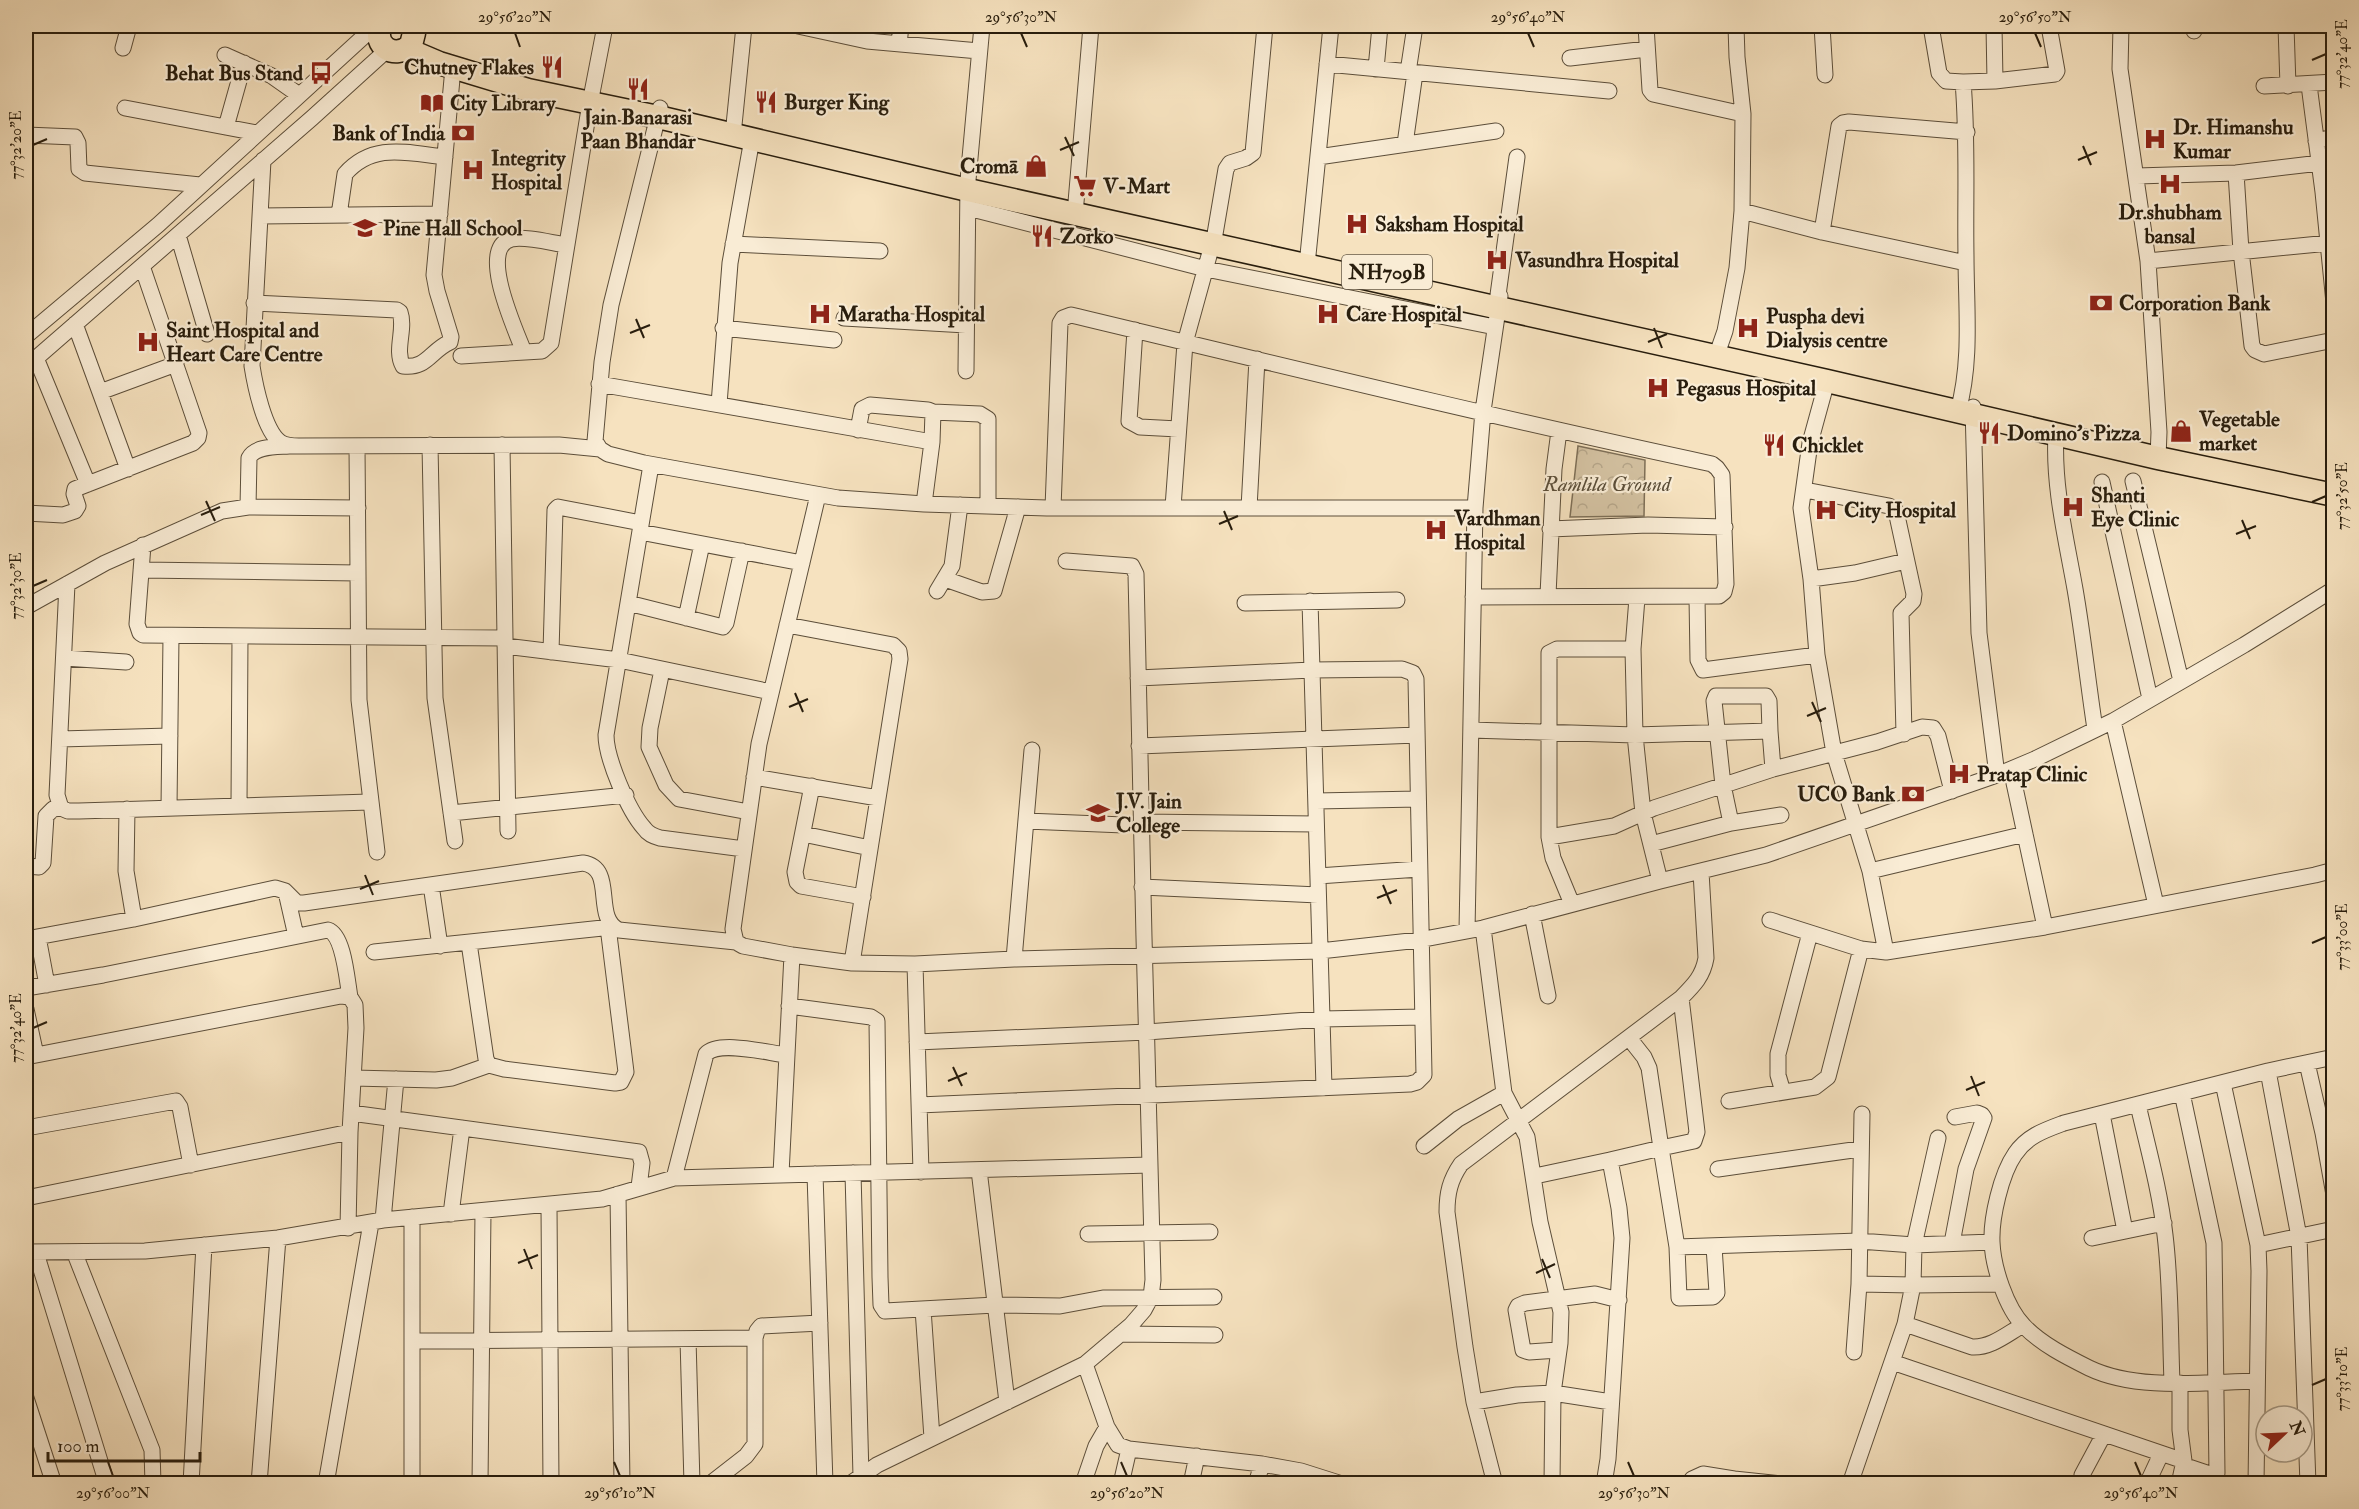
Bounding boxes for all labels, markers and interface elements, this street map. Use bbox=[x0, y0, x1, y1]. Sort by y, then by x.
text: 29°56'20"N bbox=[478, 8, 552, 27]
text: 29°56'30"N bbox=[985, 8, 1058, 27]
text: 29°56'40"N bbox=[1491, 8, 1566, 27]
text: 29°56'50"N bbox=[1999, 8, 2072, 27]
text: 77°32'40"E bbox=[2333, 19, 2352, 89]
place label: Chutney Flakes bbox=[404, 54, 534, 81]
restaurant icon: Chutney Flakes bbox=[539, 54, 565, 80]
place label: Behat Bus Stand bbox=[165, 60, 304, 87]
bus stop icon: Behat Bus Stand bbox=[308, 60, 334, 86]
restaurant icon: Jain Banarasi Paan Bhandar bbox=[625, 76, 651, 102]
restaurant icon: Burger King bbox=[753, 89, 779, 115]
place label: Burger King bbox=[784, 89, 890, 116]
library icon: City Library bbox=[419, 90, 445, 116]
place label: City Library bbox=[450, 90, 556, 117]
place label: Jain Banarasi Paan Bhandar bbox=[580, 104, 697, 155]
text: 77°32'20"E bbox=[7, 110, 26, 179]
place label: Dr. Himanshu Kumar bbox=[2173, 114, 2294, 165]
place label: Bank of India bbox=[332, 120, 446, 147]
bank icon: Bank of India bbox=[450, 120, 476, 146]
hospital icon: Dr. Himanshu Kumar bbox=[2142, 126, 2168, 152]
place label: Integrity Hospital bbox=[491, 145, 566, 196]
place label: Cromā bbox=[960, 153, 1019, 180]
shop icon: Cromā bbox=[1023, 153, 1049, 179]
hospital icon: Integrity Hospital bbox=[460, 157, 486, 183]
hospital icon: Dr.shubham bansal bbox=[2157, 171, 2183, 197]
supermarket icon: V-Mart bbox=[1072, 173, 1098, 199]
place label: V-Mart bbox=[1102, 173, 1170, 200]
place label: Dr.shubham bansal bbox=[2118, 199, 2223, 250]
hospital icon: Saksham Hospital bbox=[1344, 211, 1370, 237]
place label: Saksham Hospital bbox=[1375, 211, 1524, 238]
school or university icon: Pine Hall School bbox=[352, 215, 378, 241]
place label: Pine Hall School bbox=[383, 215, 523, 242]
restaurant icon: Zorko bbox=[1029, 223, 1055, 249]
place label: Zorko bbox=[1060, 223, 1113, 250]
hospital icon: Vasundhra Hospital bbox=[1484, 247, 1510, 273]
place label: Vasundhra Hospital bbox=[1514, 247, 1679, 274]
road number: NH709B bbox=[1342, 255, 1432, 289]
bank icon: Corporation Bank bbox=[2088, 290, 2114, 316]
place label: Corporation Bank bbox=[2119, 290, 2271, 317]
hospital icon: Maratha Hospital bbox=[807, 301, 833, 327]
place label: Maratha Hospital bbox=[837, 301, 986, 328]
hospital icon: Care Hospital bbox=[1315, 301, 1341, 327]
place label: Care Hospital bbox=[1346, 301, 1463, 328]
place label: Puspha devi Dialysis centre bbox=[1766, 303, 1888, 354]
hospital icon: Puspha devi Dialysis centre bbox=[1735, 315, 1761, 341]
place label: Saint Hospital and Heart Care Centre bbox=[166, 317, 323, 368]
hospital icon: Saint Hospital and Heart Care Centre bbox=[135, 329, 161, 355]
hospital icon: Pegasus Hospital bbox=[1645, 375, 1671, 401]
place label: Pegasus Hospital bbox=[1676, 375, 1817, 402]
place label: Vegetable market bbox=[2198, 406, 2280, 457]
shop icon: Vegetable market bbox=[2168, 418, 2194, 444]
restaurant icon: Domino's Pizza bbox=[1976, 420, 2002, 446]
place label: Domino's Pizza bbox=[2007, 420, 2142, 447]
restaurant icon: Chicklet bbox=[1761, 432, 1787, 458]
place label: Chicklet bbox=[1792, 432, 1863, 459]
text: 77°32'50"E bbox=[2333, 462, 2352, 530]
park label: Ramlila Ground bbox=[1542, 471, 1672, 498]
place label: Shanti Eye Clinic bbox=[2091, 482, 2180, 533]
hospital icon: Shanti Eye Clinic bbox=[2060, 494, 2086, 520]
hospital icon: City Hospital bbox=[1813, 497, 1839, 523]
place label: City Hospital bbox=[1844, 497, 1957, 524]
place label: Vardhman Hospital bbox=[1453, 505, 1541, 556]
hospital icon: Vardhman Hospital bbox=[1423, 517, 1449, 543]
text: 77°32'30"E bbox=[7, 552, 26, 620]
hospital icon: Pratap Clinic bbox=[1946, 761, 1972, 787]
place label: Pratap Clinic bbox=[1977, 761, 2088, 788]
place label: UCO Bank bbox=[1797, 781, 1896, 808]
bank icon: UCO Bank bbox=[1900, 781, 1926, 807]
place label: J.V. Jain College bbox=[1115, 788, 1182, 839]
school or university icon: J.V. Jain College bbox=[1085, 800, 1111, 826]
text: 77°33'00"E bbox=[2333, 903, 2352, 971]
text: 77°32'40"E bbox=[7, 993, 26, 1063]
text: 77°33'10"E bbox=[2333, 1346, 2352, 1411]
north arrow bbox=[2254, 1404, 2314, 1464]
text: N bbox=[2284, 1417, 2309, 1440]
scale bar bbox=[48, 1425, 200, 1463]
text: 100 m bbox=[57, 1435, 100, 1458]
text: 29°56'00"N bbox=[76, 1484, 151, 1503]
text: 29°56'10"N bbox=[584, 1484, 656, 1503]
text: 29°56'20"N bbox=[1090, 1484, 1164, 1503]
text: 29°56'30"N bbox=[1598, 1484, 1671, 1503]
text: 29°56'40"N bbox=[2104, 1484, 2179, 1503]

